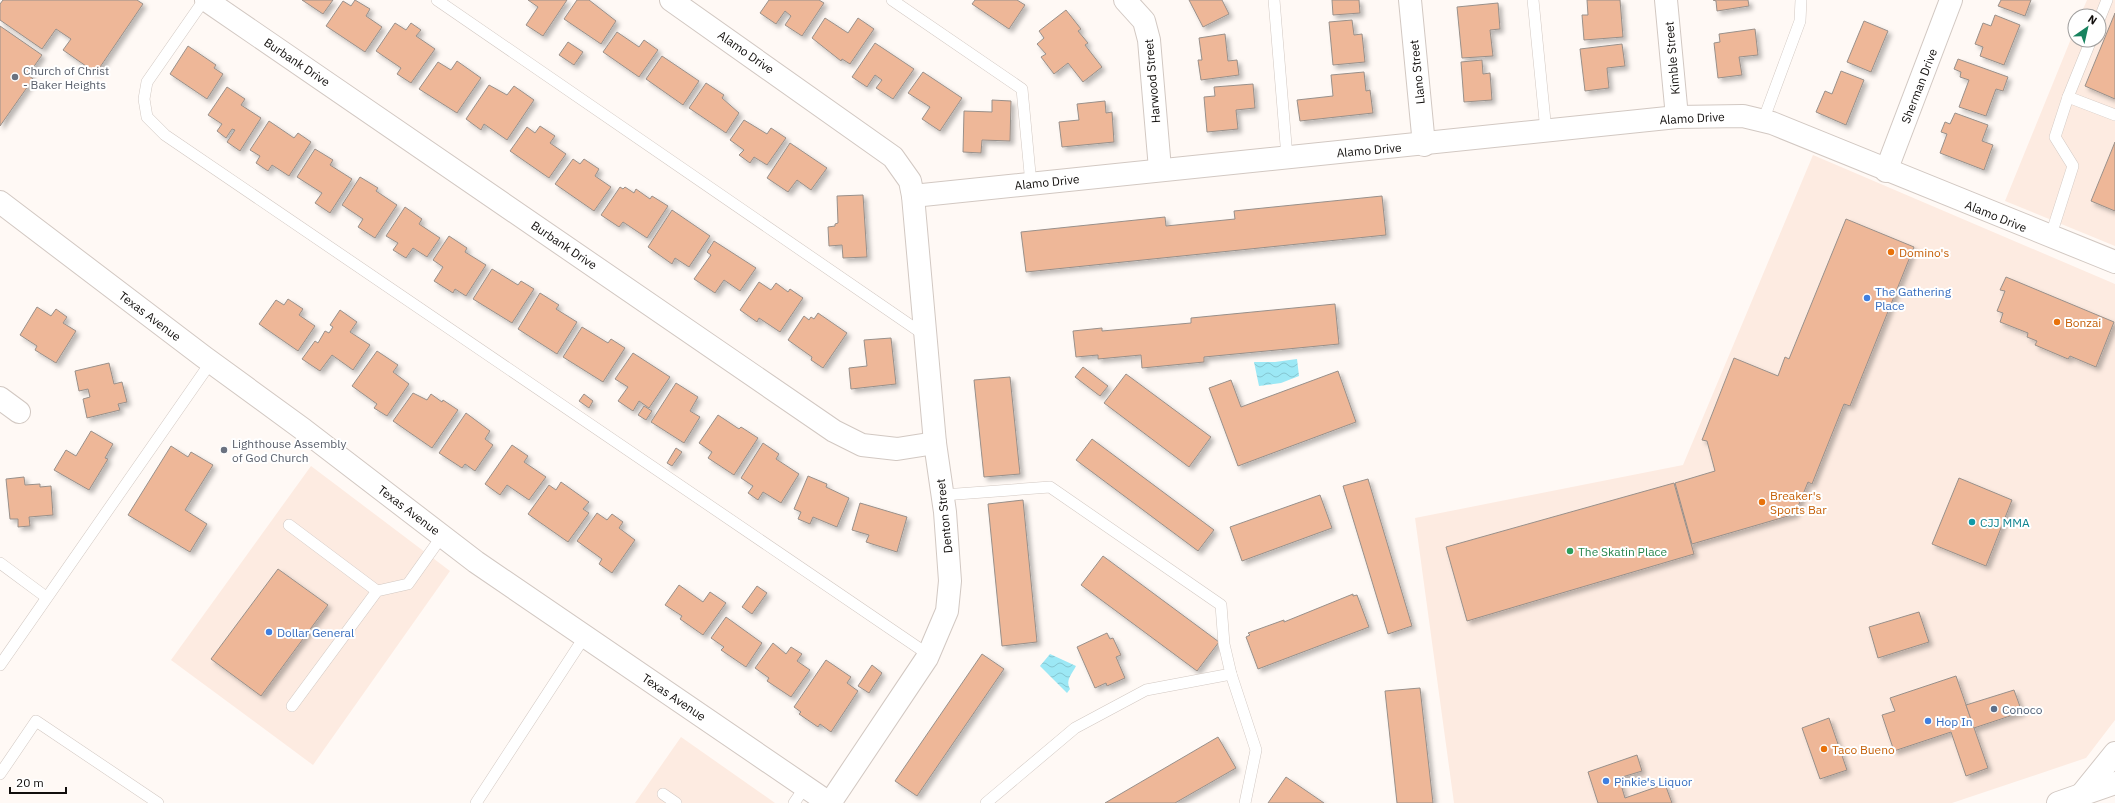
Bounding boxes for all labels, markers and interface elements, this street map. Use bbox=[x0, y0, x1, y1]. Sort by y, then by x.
north arrow bbox=[2067, 8, 2107, 48]
text: N bbox=[2085, 12, 2100, 28]
street label: Kimble Street bbox=[1661, 21, 1683, 95]
street label: Alamo Drive bbox=[715, 27, 777, 77]
street label: Burbank Drive bbox=[261, 34, 333, 90]
street label: Harwood Street bbox=[1141, 38, 1163, 124]
street label: Llano Street bbox=[1406, 39, 1428, 105]
street label: Sherman Drive bbox=[1898, 46, 1940, 126]
place label: Church of Christ - Baker Heights bbox=[23, 63, 109, 92]
marker: Church of Christ - Baker Heights bbox=[10, 72, 20, 82]
street label: Alamo Drive bbox=[1659, 109, 1725, 127]
street label: Alamo Drive bbox=[1336, 140, 1403, 160]
street label: Alamo Drive bbox=[1014, 171, 1081, 193]
street label: Alamo Drive bbox=[1963, 197, 2029, 235]
street label: Burbank Drive bbox=[528, 217, 600, 273]
place label: Domino's bbox=[1899, 245, 1949, 260]
marker: Domino's bbox=[1886, 247, 1896, 257]
place label: The Gathering Place bbox=[1875, 284, 1952, 313]
street label: Texas Avenue bbox=[116, 288, 184, 344]
marker: The Gathering Place bbox=[1862, 293, 1872, 303]
place label: Bonzai bbox=[2065, 315, 2101, 330]
marker: Bonzai bbox=[2052, 317, 2062, 327]
place label: Lighthouse Assembly of God Church bbox=[232, 436, 346, 465]
marker: Lighthouse Assembly of God Church bbox=[219, 445, 229, 455]
street label: Denton Street bbox=[933, 478, 955, 554]
street label: Texas Avenue bbox=[375, 482, 443, 538]
place label: Breaker's Sports Bar bbox=[1770, 488, 1827, 517]
marker: Breaker's Sports Bar bbox=[1757, 497, 1767, 507]
place label: CJJ MMA bbox=[1980, 515, 2030, 530]
marker: CJJ MMA bbox=[1967, 517, 1977, 527]
place label: The Skatin Place bbox=[1578, 544, 1668, 559]
marker: The Skatin Place bbox=[1565, 546, 1575, 556]
place label: Dollar General bbox=[277, 625, 354, 640]
marker: Dollar General bbox=[264, 627, 274, 637]
street label: Texas Avenue bbox=[639, 670, 709, 724]
place label: Conoco bbox=[2002, 702, 2043, 717]
marker: Conoco bbox=[1989, 704, 1999, 714]
place label: Hop In bbox=[1936, 714, 1973, 729]
marker: Hop In bbox=[1923, 716, 1933, 726]
place label: Taco Bueno bbox=[1832, 742, 1895, 757]
marker: Taco Bueno bbox=[1819, 744, 1829, 754]
scale bar bbox=[10, 769, 66, 795]
place label: Pinkie's Liquor bbox=[1614, 774, 1693, 789]
text: 20 m bbox=[16, 775, 44, 790]
marker: Pinkie's Liquor bbox=[1601, 776, 1611, 786]

